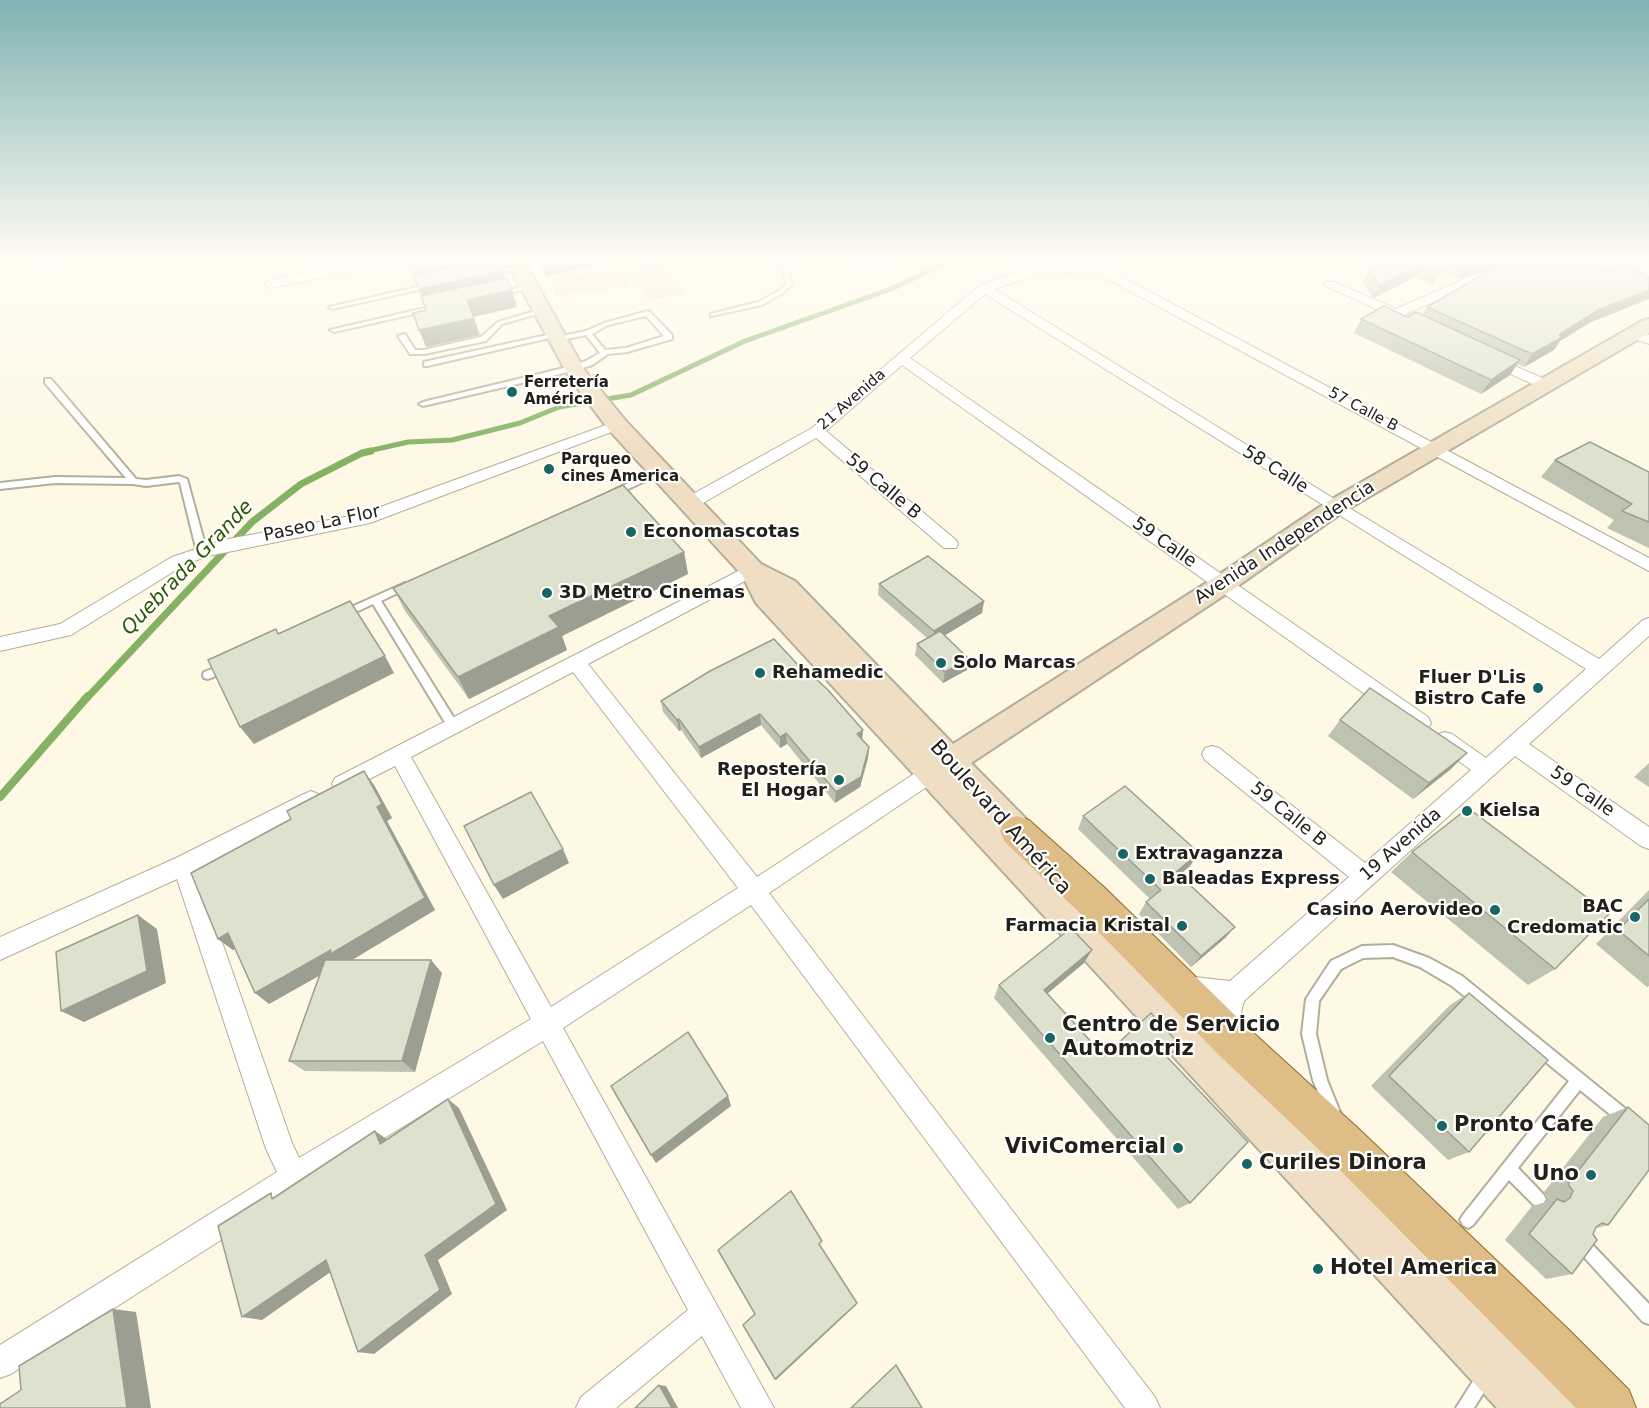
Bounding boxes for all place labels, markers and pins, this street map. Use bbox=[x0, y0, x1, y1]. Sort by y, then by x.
place label: Ferretería América bbox=[524, 374, 609, 409]
marker: Ferretería América bbox=[505, 385, 519, 399]
place label: Parqueo cines America bbox=[561, 451, 679, 486]
marker: Parqueo cines America bbox=[542, 462, 556, 476]
place label: Economascotas bbox=[643, 521, 800, 543]
marker: Economascotas bbox=[624, 525, 638, 539]
place label: 3D Metro Cinemas bbox=[559, 582, 745, 604]
marker: 3D Metro Cinemas bbox=[540, 586, 554, 600]
place label: Solo Marcas bbox=[953, 652, 1076, 674]
marker: Solo Marcas bbox=[934, 656, 948, 670]
place label: Rehamedic bbox=[772, 662, 884, 684]
marker: Rehamedic bbox=[753, 666, 767, 680]
place label: Fluer D'Lis Bistro Cafe bbox=[1414, 667, 1526, 710]
marker: Fluer D'Lis Bistro Cafe bbox=[1531, 681, 1545, 695]
place label: Repostería El Hogar bbox=[717, 759, 827, 802]
marker: Repostería El Hogar bbox=[832, 773, 846, 787]
place label: Kielsa bbox=[1479, 800, 1540, 822]
marker: Kielsa bbox=[1460, 804, 1474, 818]
place label: Extravaganzza bbox=[1135, 843, 1283, 865]
marker: Extravaganzza bbox=[1116, 847, 1130, 861]
place label: Baleadas Express bbox=[1162, 868, 1340, 890]
marker: Baleadas Express bbox=[1143, 872, 1157, 886]
place label: BAC Credomatic bbox=[1507, 896, 1623, 938]
place label: Casino Aerovideo bbox=[1307, 899, 1483, 921]
marker: Casino Aerovideo bbox=[1488, 903, 1502, 917]
marker: BAC Credomatic bbox=[1628, 910, 1642, 924]
place label: Farmacia Kristal bbox=[1005, 915, 1170, 937]
marker: Farmacia Kristal bbox=[1175, 919, 1189, 933]
place label: Centro de Servicio Automotriz bbox=[1062, 1013, 1280, 1063]
marker: Centro de Servicio Automotriz bbox=[1043, 1031, 1057, 1045]
place label: Pronto Cafe bbox=[1454, 1113, 1594, 1139]
marker: Pronto Cafe bbox=[1435, 1119, 1449, 1133]
place label: ViviComercial bbox=[1005, 1135, 1166, 1161]
marker: ViviComercial bbox=[1171, 1141, 1185, 1155]
place label: Curiles Dinora bbox=[1259, 1151, 1427, 1177]
marker: Curiles Dinora bbox=[1240, 1157, 1254, 1171]
place label: Uno bbox=[1533, 1162, 1579, 1188]
marker: Uno bbox=[1584, 1168, 1598, 1182]
place label: Hotel America bbox=[1330, 1256, 1497, 1282]
marker: Hotel America bbox=[1311, 1262, 1325, 1276]

